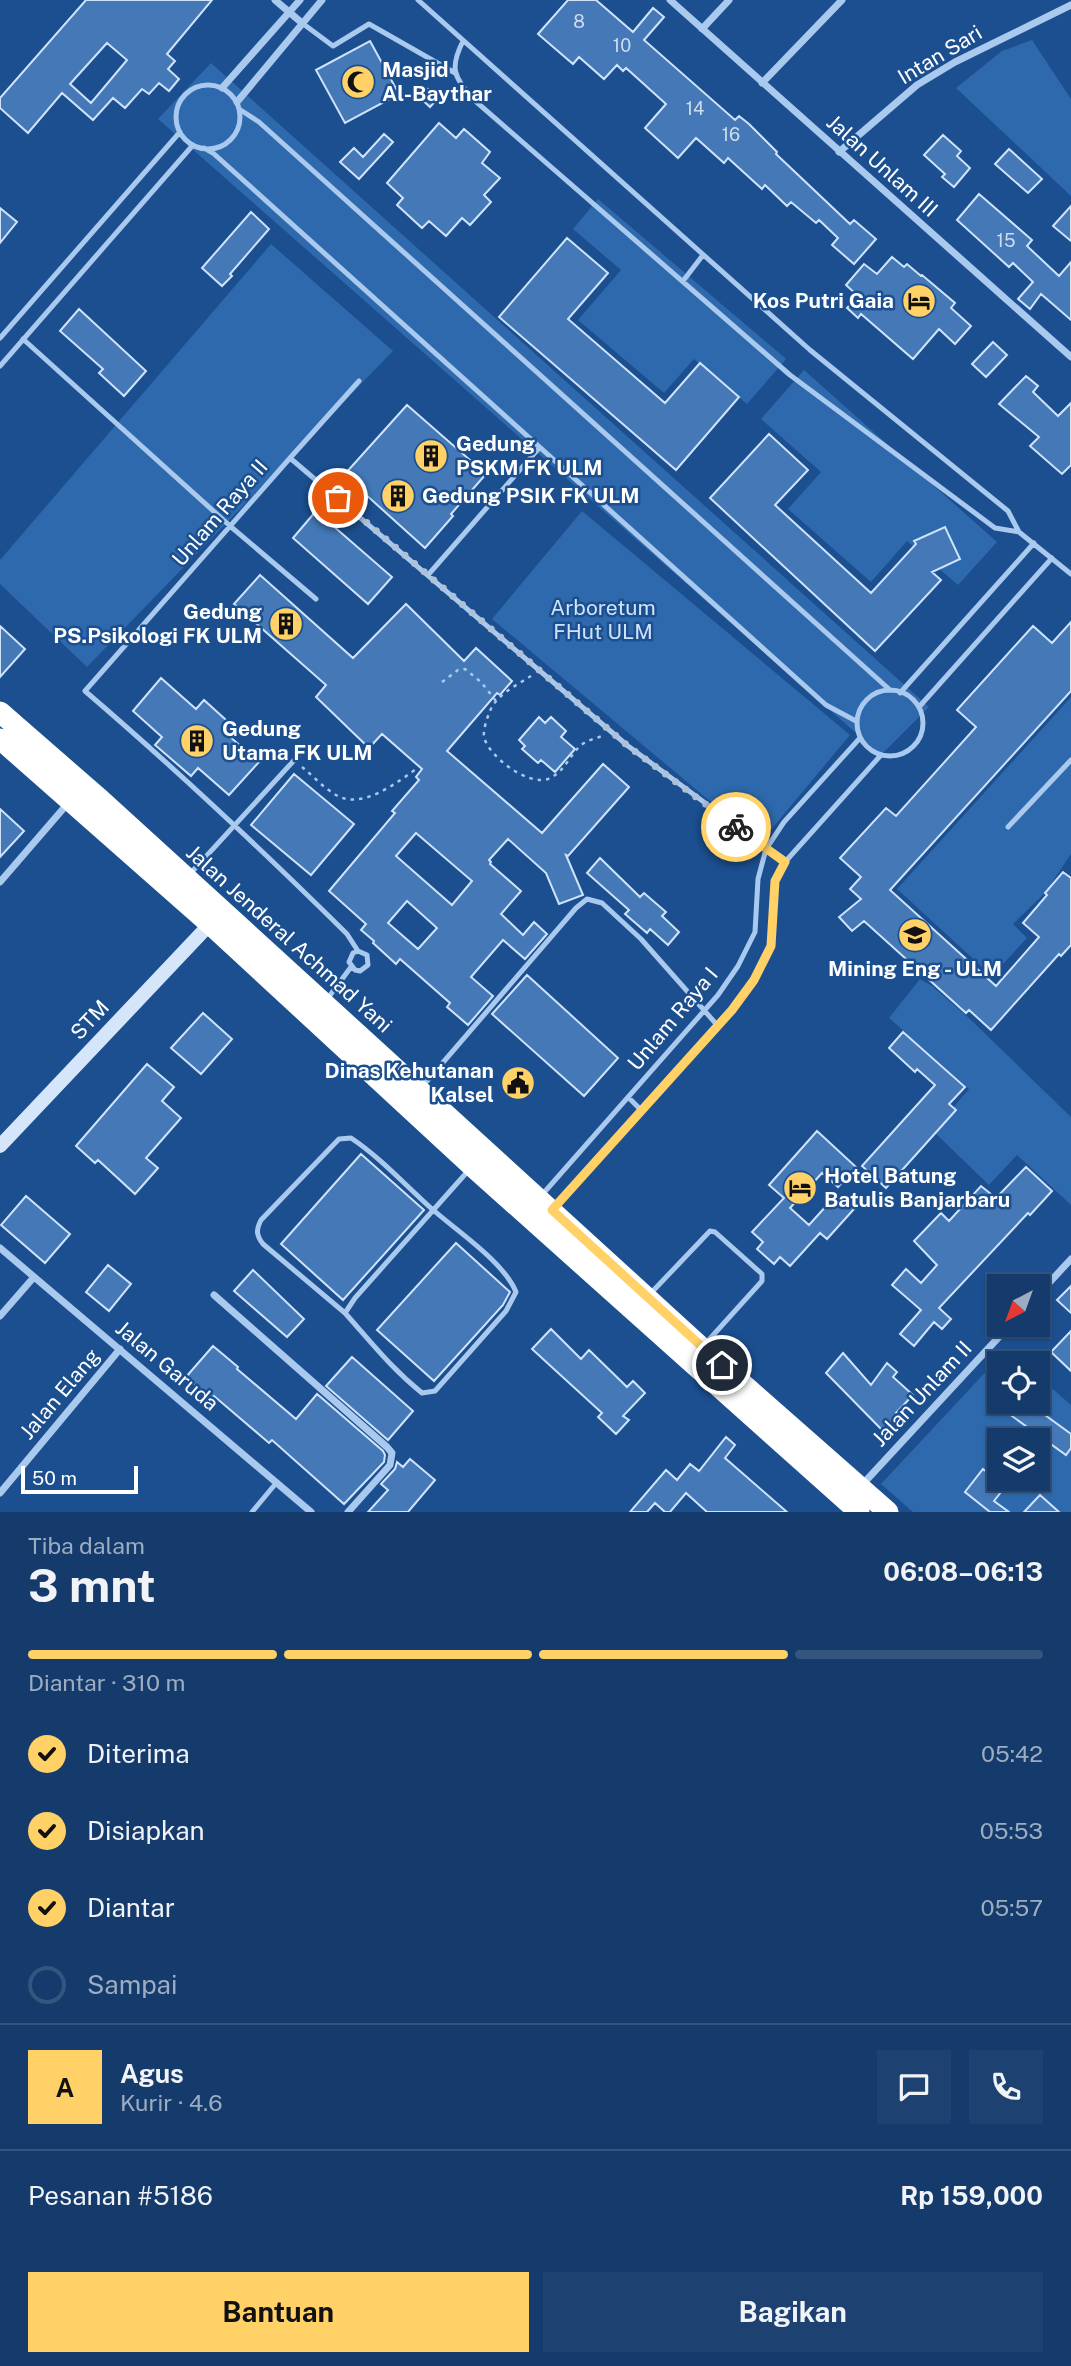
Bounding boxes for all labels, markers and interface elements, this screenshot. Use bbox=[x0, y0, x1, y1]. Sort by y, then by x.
house number: 8 bbox=[573, 11, 585, 32]
street label: Intan Sari bbox=[893, 20, 986, 89]
house number: 10 bbox=[613, 35, 631, 56]
place label: Masjid Al-Baythar bbox=[382, 57, 492, 106]
mosque icon: Masjid Al-Baythar bbox=[339, 63, 377, 101]
house number: 14 bbox=[686, 98, 704, 119]
street label: Jalan Unlam III bbox=[822, 109, 943, 222]
house number: 16 bbox=[722, 124, 740, 145]
house number: 15 bbox=[997, 230, 1015, 251]
hotel icon: Kos Putri Gaia bbox=[900, 282, 938, 320]
place label: Kos Putri Gaia bbox=[753, 288, 894, 313]
place label: Gedung PSKM FK ULM bbox=[456, 431, 603, 480]
building icon: Gedung PSKM FK ULM bbox=[412, 437, 450, 475]
street label: Unlam Raya II bbox=[167, 454, 273, 571]
pin bbox=[308, 468, 368, 528]
building icon: Gedung PSIK FK ULM bbox=[379, 477, 417, 515]
icon: bag bbox=[319, 479, 357, 517]
place label: Gedung PSIK FK ULM bbox=[422, 483, 640, 508]
park label: Arboretum FHut ULM bbox=[550, 595, 656, 644]
place label: Gedung PS.Psikologi FK ULM bbox=[53, 599, 262, 648]
building icon: Gedung PS.Psikologi FK ULM bbox=[267, 605, 305, 643]
place label: Gedung Utama FK ULM bbox=[222, 716, 373, 765]
building icon: Gedung Utama FK ULM bbox=[178, 722, 216, 760]
courier bbox=[701, 792, 771, 862]
icon: bike bbox=[717, 808, 755, 846]
street label: Jalan Jenderal Achmad Yani bbox=[181, 840, 397, 1038]
school or university icon: Mining Eng - ULM bbox=[896, 916, 934, 954]
place label: Mining Eng - ULM bbox=[828, 956, 1002, 981]
street label: Unlam Raya I bbox=[622, 962, 723, 1075]
street label: STM bbox=[65, 995, 114, 1045]
place label: Dinas Kehutanan Kalsel bbox=[325, 1058, 494, 1107]
public building icon: Dinas Kehutanan Kalsel bbox=[499, 1064, 537, 1102]
place label: Hotel Batung Batulis Banjarbaru bbox=[824, 1163, 1010, 1212]
hotel icon: Hotel Batung Batulis Banjarbaru bbox=[781, 1169, 819, 1207]
north arrow bbox=[987, 1274, 1050, 1337]
map controls bbox=[987, 1274, 1050, 1491]
street label: Jalan Garuda bbox=[111, 1315, 224, 1416]
pin bbox=[692, 1335, 752, 1395]
street label: Jalan Unlam II bbox=[867, 1336, 977, 1451]
street label: Jalan Elang bbox=[14, 1343, 105, 1444]
icon: home bbox=[703, 1346, 741, 1384]
button: locate bbox=[987, 1351, 1050, 1414]
button: layers bbox=[987, 1428, 1050, 1491]
scale bar bbox=[21, 1463, 138, 1495]
text: 50 m bbox=[32, 1467, 77, 1489]
text: Tiba dalam bbox=[28, 1532, 145, 1559]
text: 06:08–06:13 bbox=[883, 1556, 1043, 1587]
text: 3 mnt bbox=[28, 1558, 156, 1612]
text: Diantar · 310 m bbox=[28, 1669, 185, 1696]
icon: check bbox=[28, 1735, 66, 1773]
text: Diterima bbox=[87, 1738, 190, 1769]
text: 05:42 bbox=[981, 1740, 1043, 1767]
icon: check bbox=[28, 1812, 66, 1850]
text: Disiapkan bbox=[87, 1815, 205, 1846]
text: 05:53 bbox=[980, 1817, 1043, 1844]
icon: check bbox=[28, 1889, 66, 1927]
text: Diantar bbox=[87, 1892, 175, 1923]
text: 05:57 bbox=[980, 1894, 1043, 1921]
text: Sampai bbox=[87, 1969, 177, 2000]
button: chat bbox=[877, 2050, 951, 2124]
button: phone bbox=[969, 2050, 1043, 2124]
text: Agus bbox=[120, 2058, 184, 2089]
text: A bbox=[56, 2072, 74, 2103]
text: Kurir · 4.6 bbox=[120, 2089, 223, 2116]
text: Pesanan #5186 bbox=[28, 2180, 213, 2211]
text: Rp 159,000 bbox=[900, 2180, 1043, 2211]
button: Bantuan bbox=[28, 2272, 529, 2352]
button: Bagikan bbox=[543, 2272, 1043, 2352]

